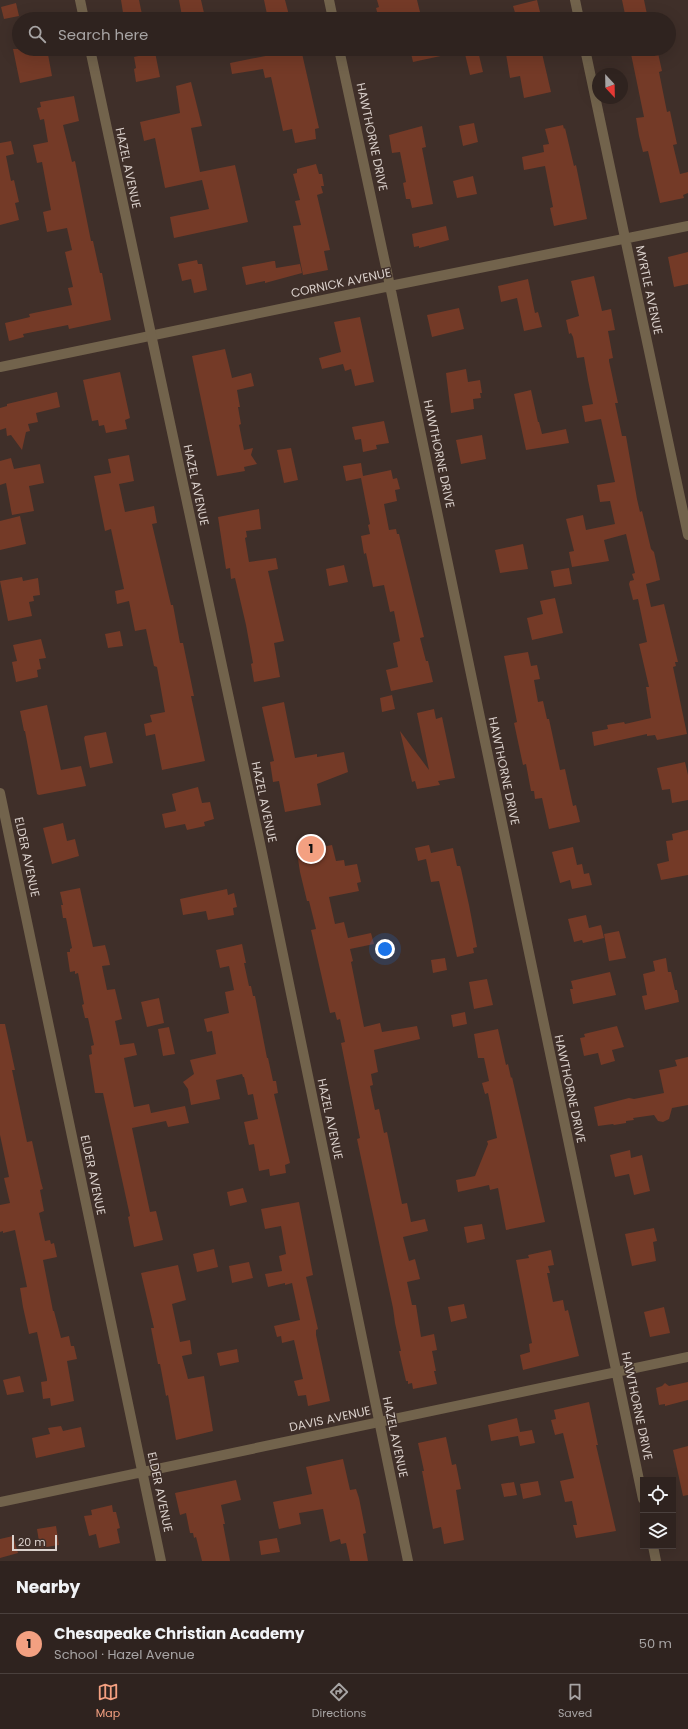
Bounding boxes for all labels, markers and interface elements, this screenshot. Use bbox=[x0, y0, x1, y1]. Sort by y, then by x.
search box bbox=[12, 12, 676, 56]
icon: search bbox=[26, 23, 48, 45]
text: Search here bbox=[58, 24, 148, 45]
north arrow bbox=[592, 68, 628, 104]
street label: HAWTHORNE DRIVE bbox=[353, 81, 392, 193]
street label: HAZEL AVENUE bbox=[112, 126, 145, 210]
street label: MYRTLE AVENUE bbox=[632, 244, 667, 336]
street label: CORNICK AVENUE bbox=[289, 264, 393, 301]
street label: HAWTHORNE DRIVE bbox=[420, 398, 459, 510]
street label: HAZEL AVENUE bbox=[180, 443, 213, 527]
street label: HAWTHORNE DRIVE bbox=[485, 715, 524, 827]
street label: HAZEL AVENUE bbox=[248, 760, 281, 844]
street label: ELDER AVENUE bbox=[11, 815, 44, 899]
pin: 1 bbox=[298, 834, 324, 864]
your location bbox=[375, 939, 395, 959]
street label: HAWTHORNE DRIVE bbox=[551, 1033, 590, 1145]
street label: HAZEL AVENUE bbox=[314, 1077, 347, 1161]
street label: ELDER AVENUE bbox=[77, 1133, 110, 1217]
street label: HAWTHORNE DRIVE bbox=[618, 1350, 657, 1462]
street label: HAZEL AVENUE bbox=[379, 1395, 412, 1479]
street label: DAVIS AVENUE bbox=[288, 1402, 372, 1435]
street label: ELDER AVENUE bbox=[144, 1450, 177, 1534]
map controls bbox=[640, 1477, 676, 1549]
button: locate bbox=[640, 1477, 676, 1513]
button: layers bbox=[640, 1513, 676, 1549]
scale bar bbox=[12, 1533, 57, 1552]
text: 20 m bbox=[18, 1534, 46, 1550]
text: Nearby bbox=[16, 1575, 80, 1599]
text: Chesapeake Christian Academy bbox=[54, 1623, 305, 1644]
text: 1 bbox=[27, 1634, 31, 1653]
text: 50 m bbox=[639, 1634, 672, 1653]
text: School · Hazel Avenue bbox=[54, 1645, 195, 1664]
tab: Map bbox=[96, 1681, 120, 1722]
tab: Directions bbox=[312, 1681, 366, 1722]
tab: Saved bbox=[558, 1681, 592, 1722]

